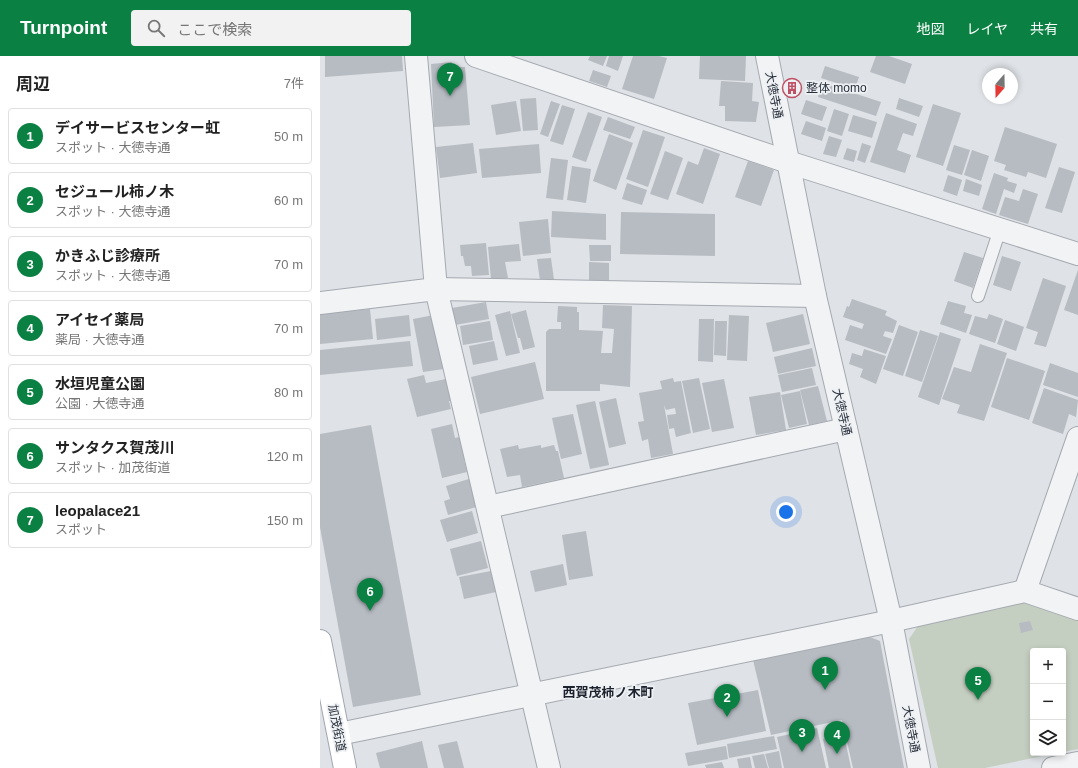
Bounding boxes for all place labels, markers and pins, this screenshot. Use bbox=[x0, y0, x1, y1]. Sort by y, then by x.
pin: 7 bbox=[437, 63, 463, 96]
building icon: 整体 momo bbox=[781, 77, 803, 99]
place label: 整体 momo bbox=[806, 81, 867, 95]
pin: 6 bbox=[357, 578, 383, 611]
pin: 1 bbox=[812, 657, 838, 690]
pin: 5 bbox=[965, 667, 991, 700]
pin: 2 bbox=[714, 684, 740, 717]
pin: 3 bbox=[789, 719, 815, 752]
pin: 4 bbox=[824, 721, 850, 754]

